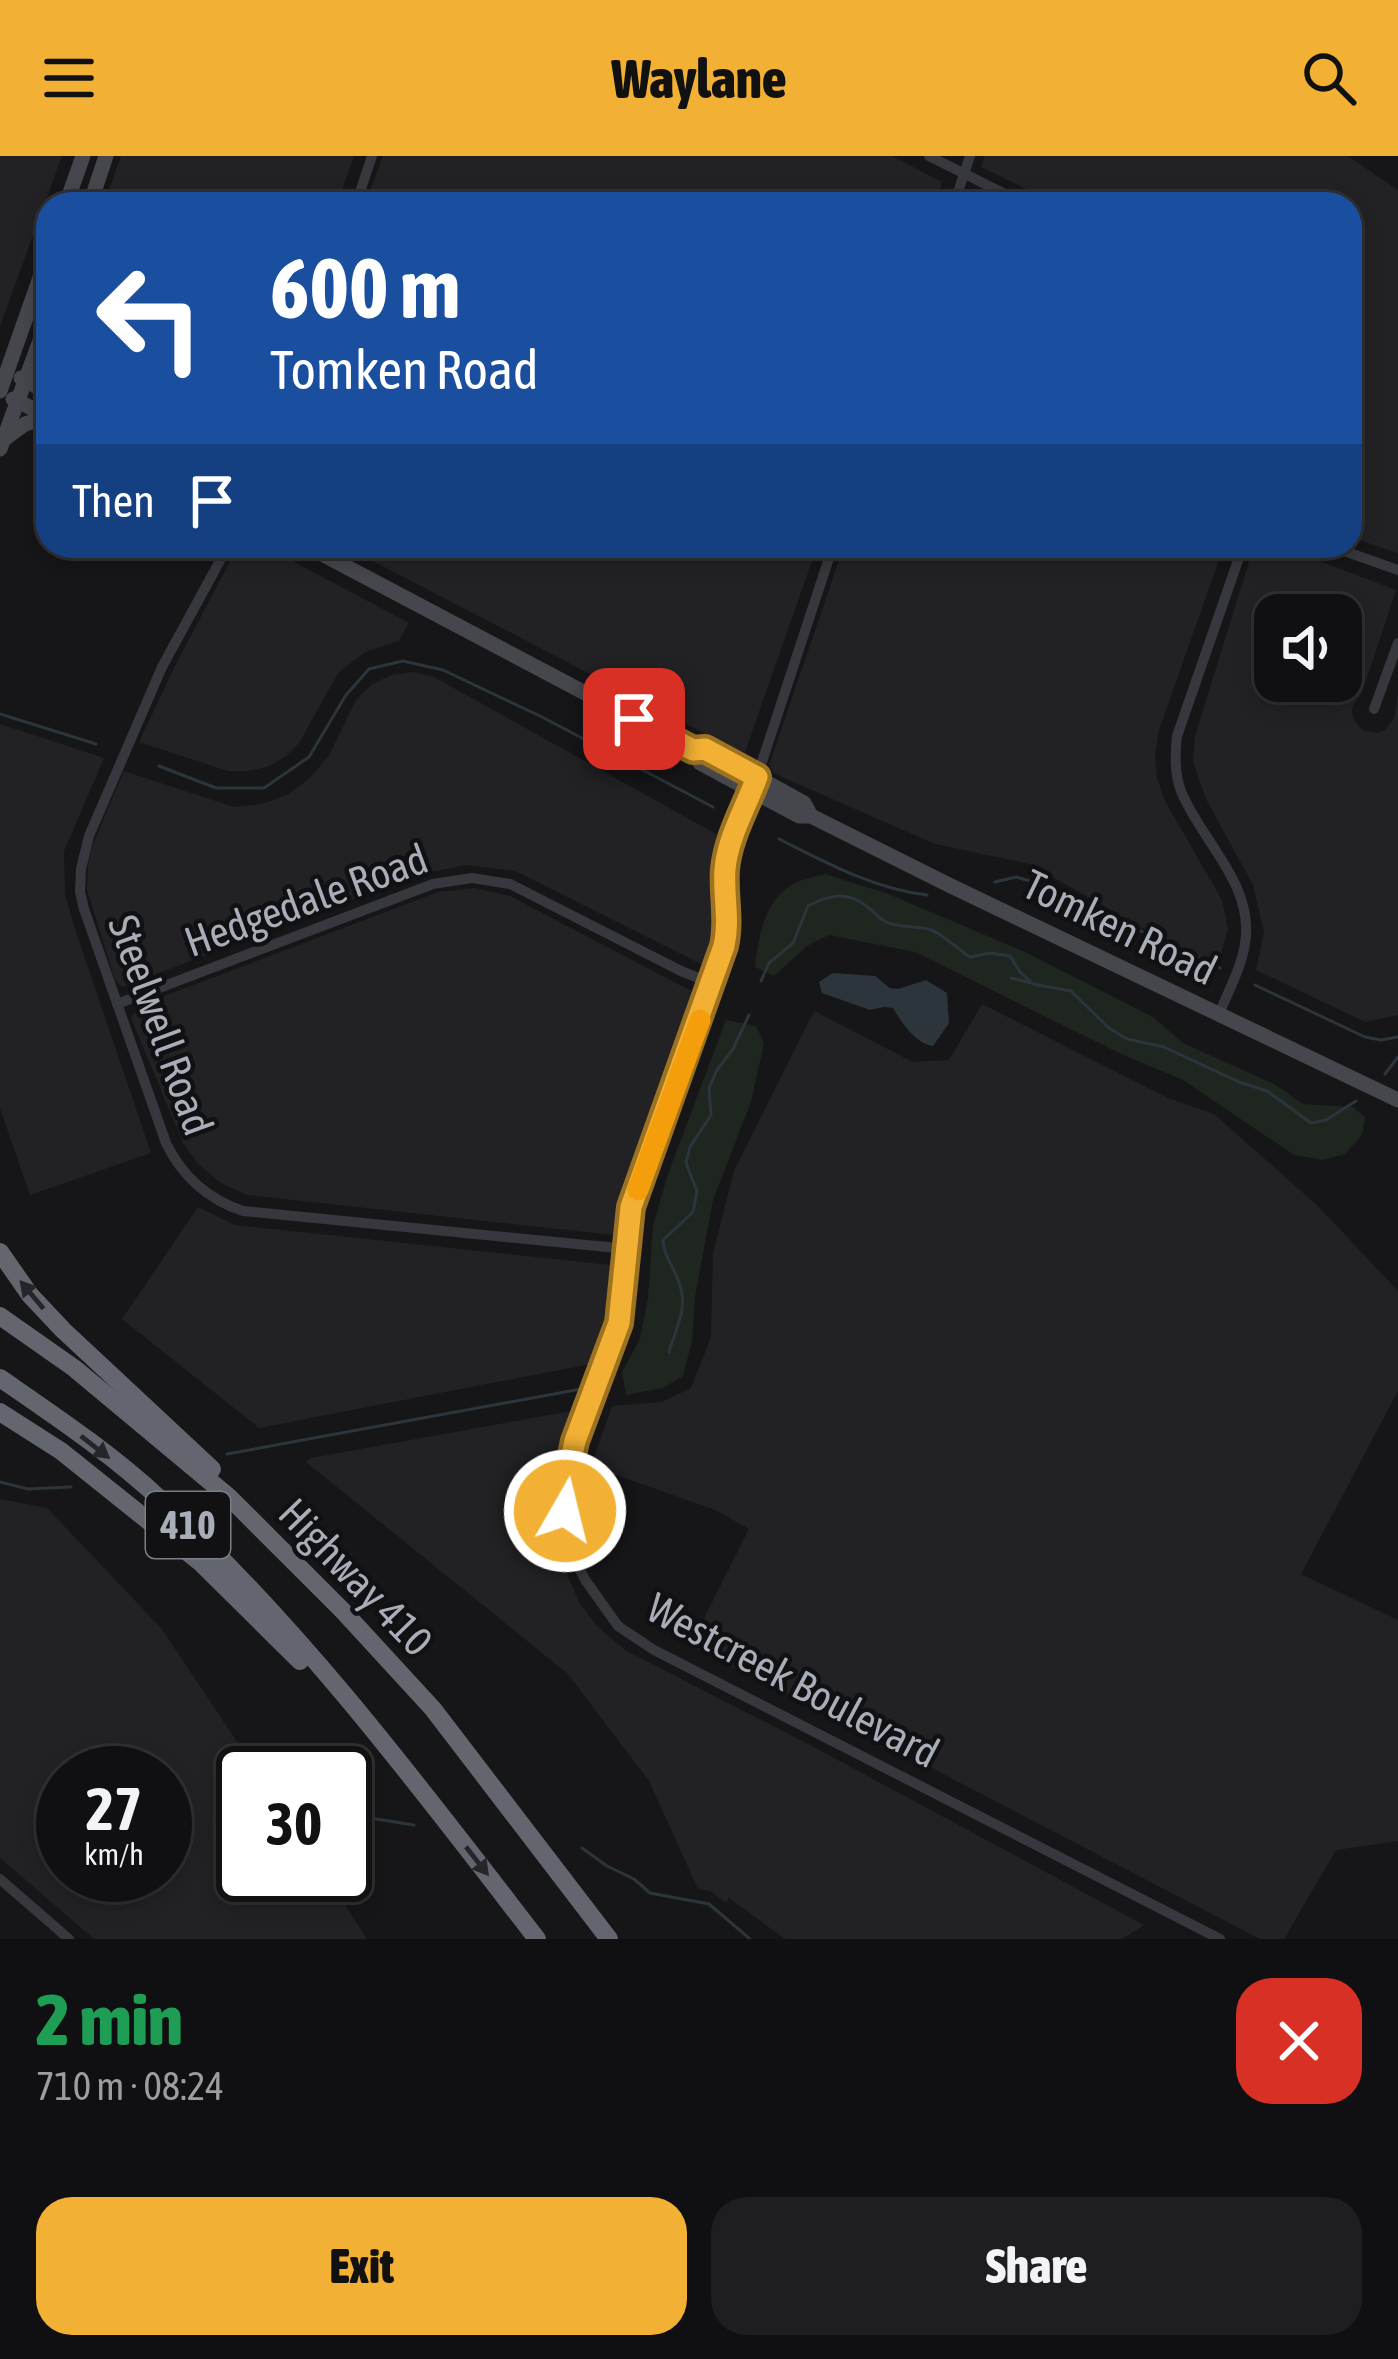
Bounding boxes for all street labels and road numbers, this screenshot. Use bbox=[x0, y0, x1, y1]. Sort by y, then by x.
street label: Hedgedale Road bbox=[178, 834, 434, 966]
street label: Tomken Road bbox=[1016, 860, 1224, 994]
street label: Steelwell Road bbox=[99, 909, 223, 1141]
street label: Highway 410 bbox=[270, 1489, 442, 1665]
road number: 410 bbox=[146, 1492, 230, 1558]
street label: Westcreek Boulevard bbox=[639, 1583, 947, 1777]

